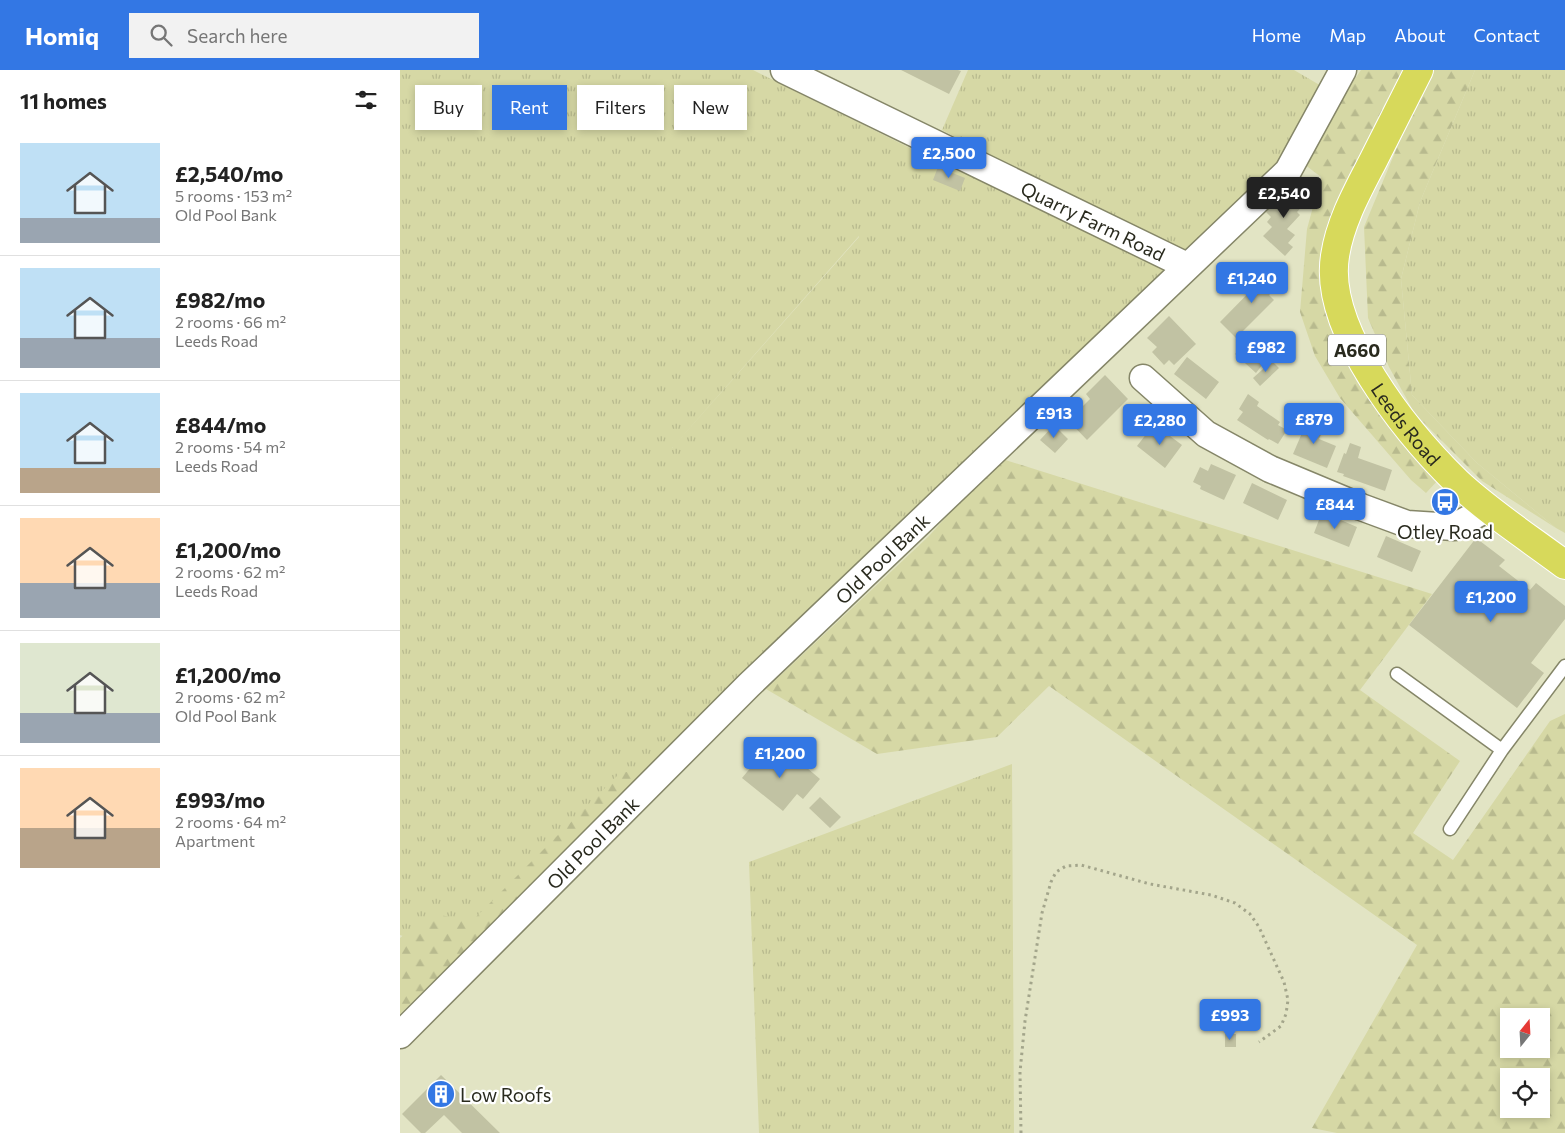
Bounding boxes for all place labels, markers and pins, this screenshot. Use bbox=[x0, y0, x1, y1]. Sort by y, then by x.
pin: £2,500 bbox=[908, 136, 990, 179]
pin: £2,540 bbox=[1243, 176, 1325, 219]
pin: £1,240 bbox=[1211, 262, 1293, 304]
pin: £982 bbox=[1236, 330, 1296, 373]
pin: £913 bbox=[1024, 396, 1084, 439]
pin: £879 bbox=[1284, 402, 1344, 445]
pin: £2,280 bbox=[1119, 404, 1201, 446]
bus stop icon: Otley Road bbox=[1430, 487, 1460, 517]
pin: £844 bbox=[1305, 488, 1365, 530]
place label: Otley Road bbox=[1397, 520, 1493, 543]
pin: £1,200 bbox=[1450, 580, 1532, 623]
pin: £1,200 bbox=[739, 736, 821, 779]
pin: £993 bbox=[1200, 998, 1260, 1041]
building icon: Low Roofs bbox=[426, 1079, 456, 1109]
place label: Low Roofs bbox=[460, 1083, 551, 1106]

